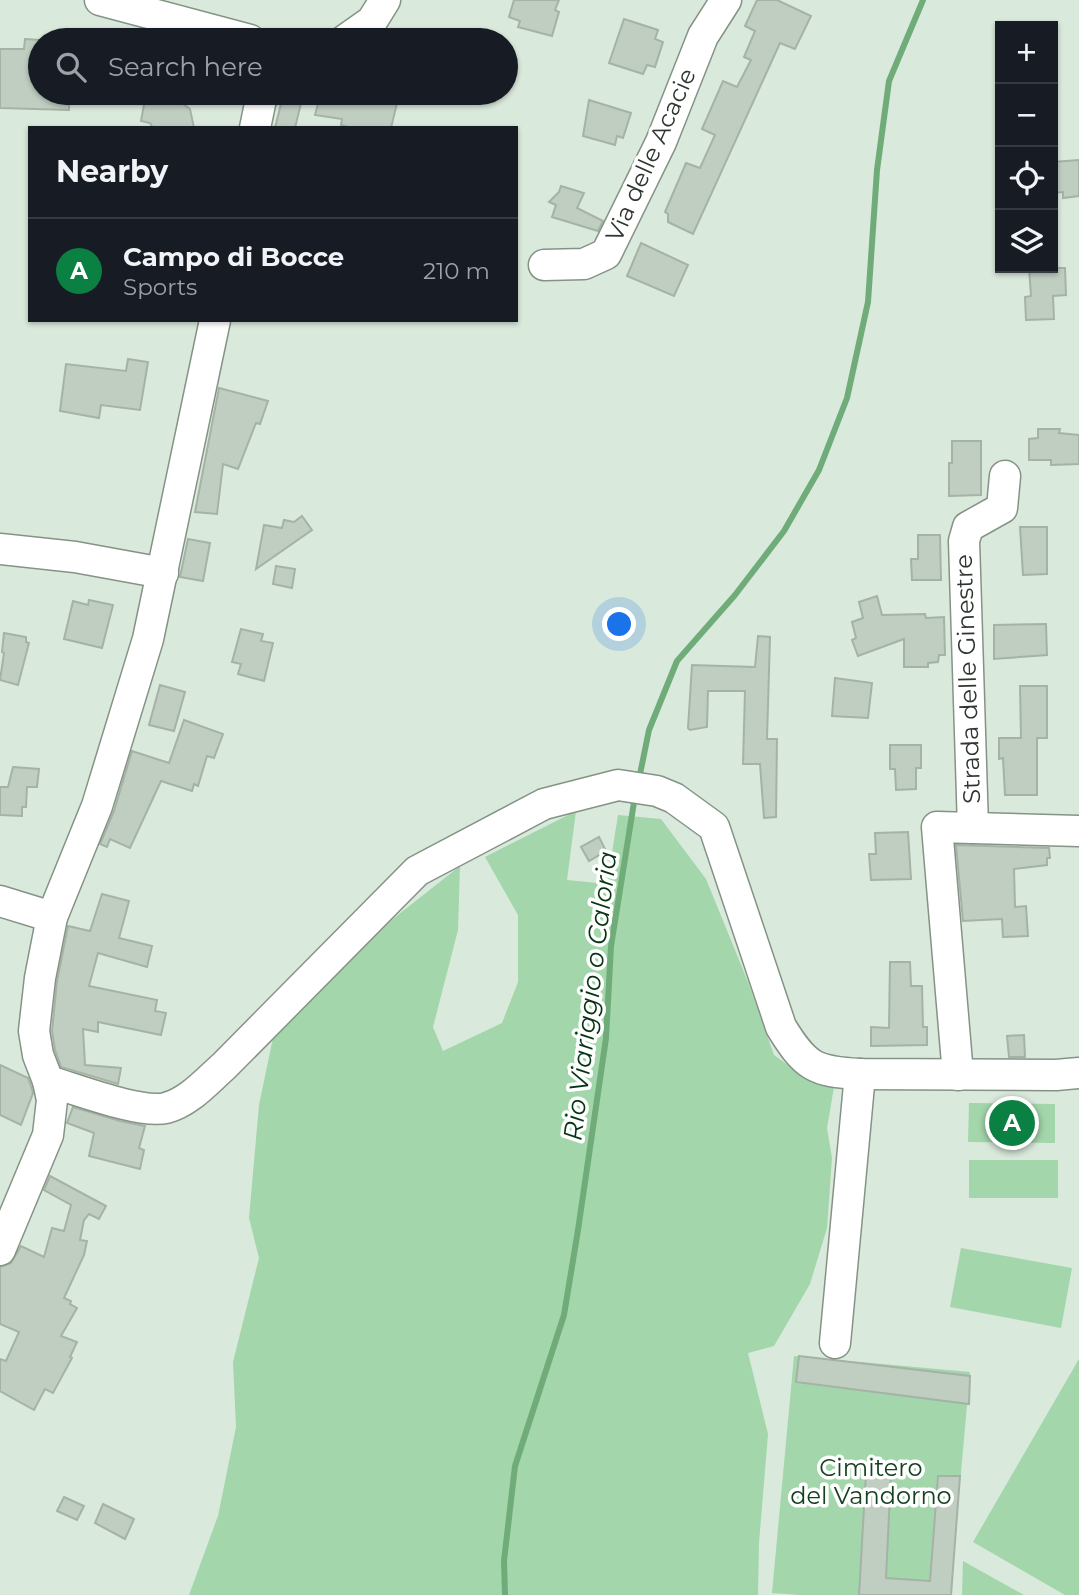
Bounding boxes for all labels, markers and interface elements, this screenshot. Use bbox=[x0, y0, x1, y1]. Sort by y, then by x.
map controls bbox=[995, 21, 1058, 273]
button: + bbox=[995, 21, 1058, 84]
search box bbox=[28, 28, 518, 105]
icon: search bbox=[52, 48, 90, 86]
text: Search here bbox=[108, 51, 263, 83]
street label: Via delle Acacie bbox=[599, 64, 702, 246]
button: − bbox=[995, 84, 1058, 147]
button: locate bbox=[995, 147, 1058, 210]
text: Nearby bbox=[56, 153, 168, 190]
button: layers bbox=[995, 210, 1058, 273]
text: Campo di Bocce bbox=[123, 241, 344, 273]
text: A bbox=[70, 257, 88, 285]
text: 210 m bbox=[423, 257, 490, 285]
text: Sports bbox=[123, 273, 197, 301]
street label: Strada delle Ginestre bbox=[949, 554, 986, 804]
your location bbox=[602, 607, 636, 641]
water label: Rio Viariggio o Caloria bbox=[556, 850, 624, 1142]
pin: A bbox=[989, 1097, 1035, 1149]
park label: Cimitero del Vandorno bbox=[790, 1453, 952, 1510]

